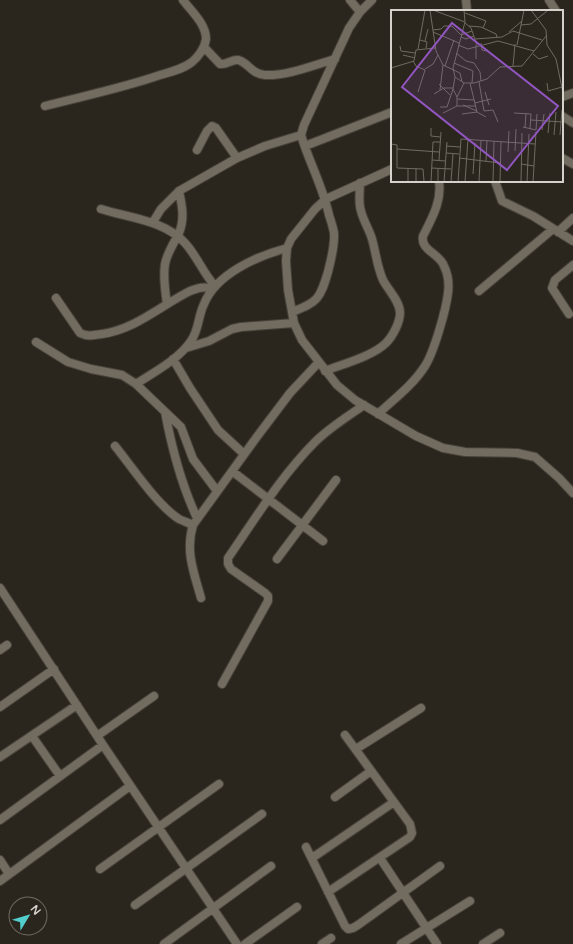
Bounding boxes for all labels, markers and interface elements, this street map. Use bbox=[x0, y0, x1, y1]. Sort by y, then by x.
inset map bbox=[391, 10, 563, 182]
north arrow bbox=[8, 896, 48, 936]
text: N bbox=[28, 903, 43, 918]

